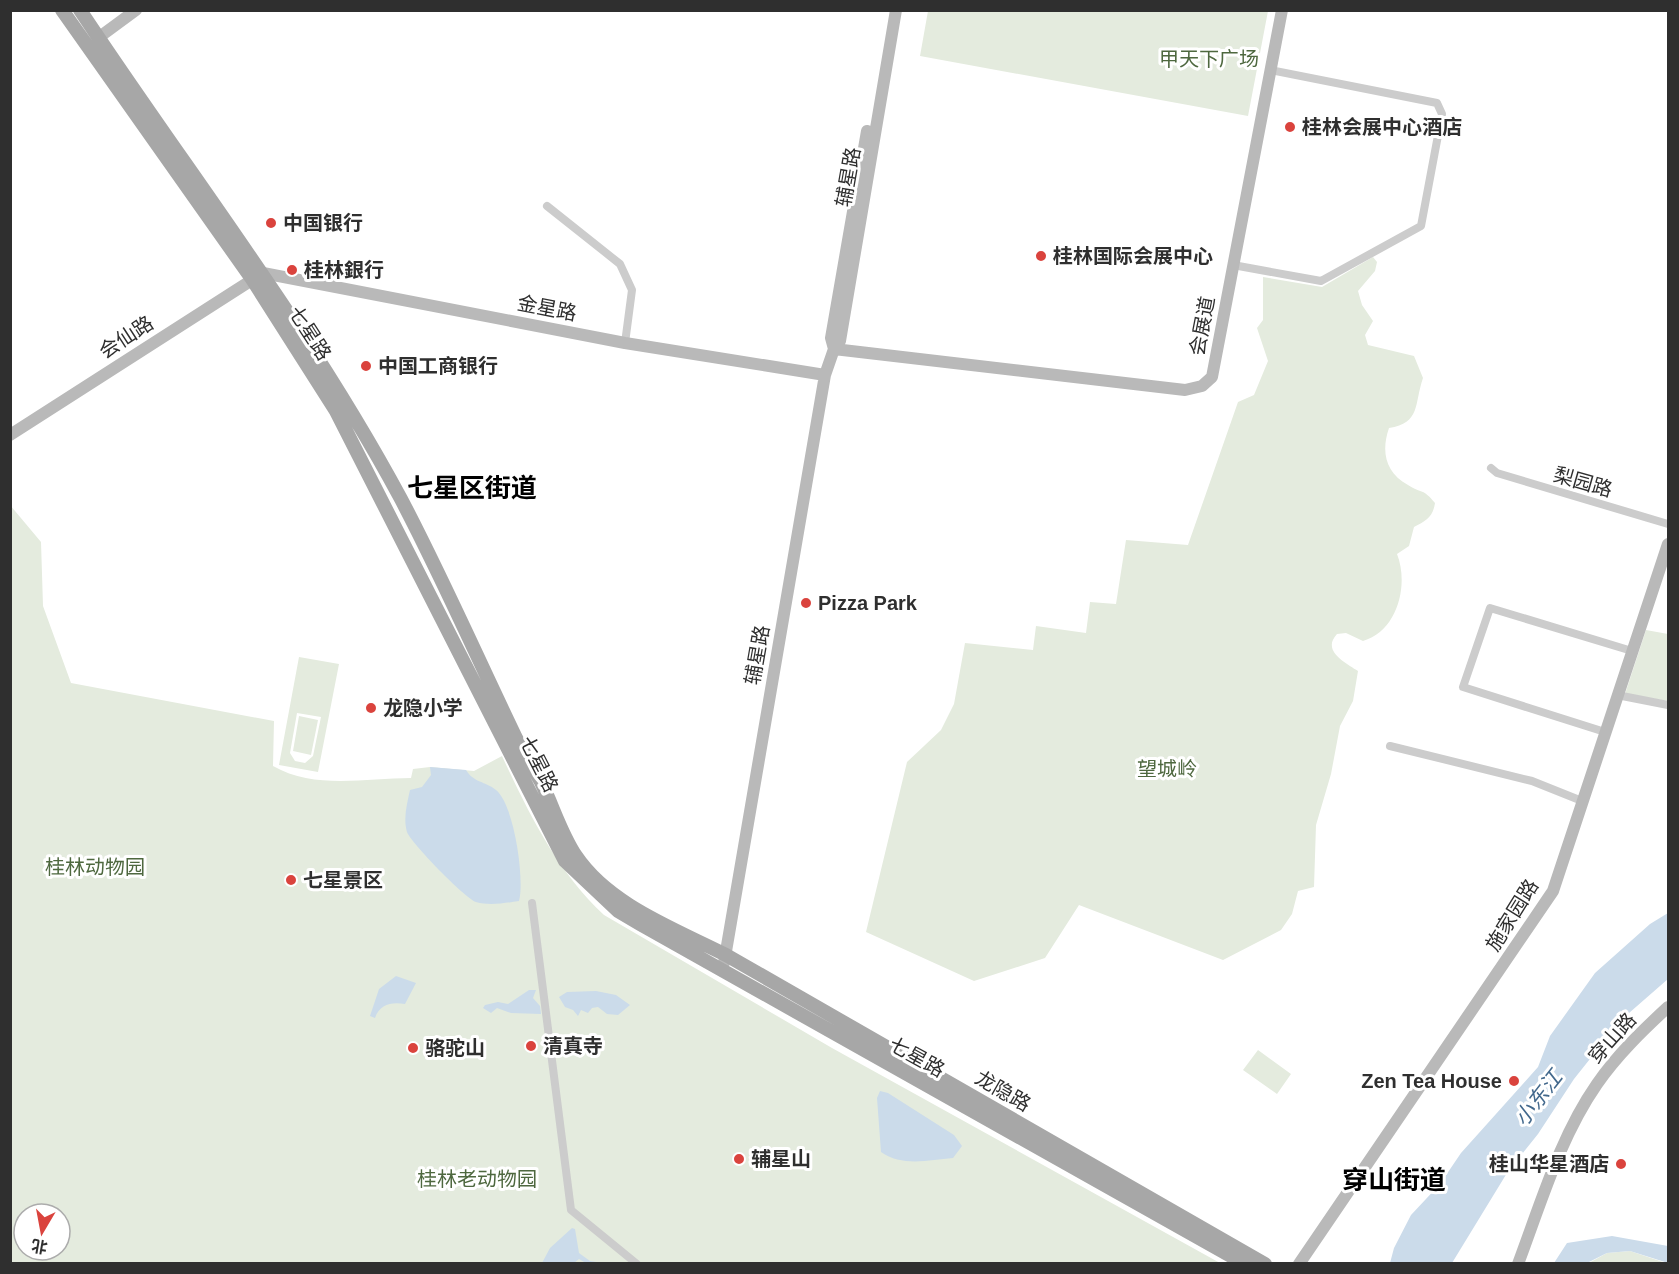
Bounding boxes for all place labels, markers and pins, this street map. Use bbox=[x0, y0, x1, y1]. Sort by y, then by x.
place label: 桂林会展中心酒店 bbox=[1302, 116, 1462, 138]
marker: 桂林会展中心酒店 bbox=[1283, 120, 1297, 134]
place label: 中国银行 bbox=[283, 212, 363, 234]
marker: 中国银行 bbox=[264, 216, 278, 230]
place label: 桂林国际会展中心 bbox=[1053, 245, 1213, 267]
marker: 桂林国际会展中心 bbox=[1034, 249, 1048, 263]
place label: 桂林銀行 bbox=[304, 259, 384, 281]
marker: 桂林銀行 bbox=[285, 263, 299, 277]
place label: 中国工商银行 bbox=[378, 355, 498, 377]
marker: 中国工商银行 bbox=[359, 359, 373, 373]
place label: Pizza Park bbox=[818, 592, 918, 614]
marker: Pizza Park bbox=[799, 596, 813, 610]
place label: 龙隐小学 bbox=[383, 697, 463, 719]
marker: 龙隐小学 bbox=[364, 701, 378, 715]
place label: 七星景区 bbox=[303, 869, 383, 891]
marker: 七星景区 bbox=[284, 873, 298, 887]
place label: 清真寺 bbox=[543, 1035, 603, 1057]
place label: 骆驼山 bbox=[425, 1037, 485, 1059]
marker: 清真寺 bbox=[524, 1039, 538, 1053]
marker: 骆驼山 bbox=[406, 1041, 420, 1055]
place label: Zen Tea House bbox=[1361, 1070, 1502, 1092]
marker: Zen Tea House bbox=[1507, 1074, 1521, 1088]
place label: 辅星山 bbox=[751, 1148, 811, 1170]
marker: 辅星山 bbox=[732, 1152, 746, 1166]
place label: 桂山华星酒店 bbox=[1489, 1153, 1609, 1175]
marker: 桂山华星酒店 bbox=[1614, 1157, 1628, 1171]

